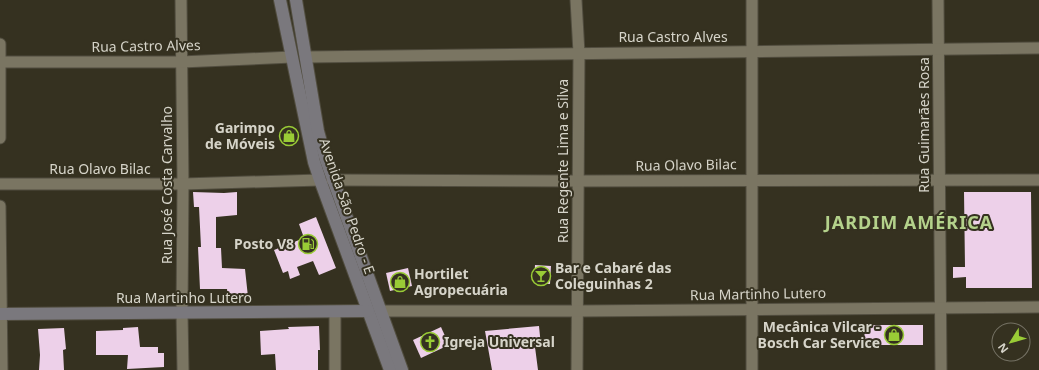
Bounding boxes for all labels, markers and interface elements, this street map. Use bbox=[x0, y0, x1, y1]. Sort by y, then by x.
street label: Rua Castro Alves bbox=[618, 27, 728, 46]
street label: Rua Castro Alves bbox=[91, 35, 201, 56]
street label: Rua Guimarães Rosa bbox=[914, 57, 933, 193]
street label: Rua Regente Lima e Silva bbox=[553, 79, 572, 243]
street label: Rua José Costa Carvalho bbox=[157, 106, 176, 264]
place label: Garimpo de Móveis bbox=[205, 118, 275, 153]
shop icon: Garimpo de Móveis bbox=[278, 125, 300, 147]
street label: Avenida São Pedro - E bbox=[315, 135, 380, 276]
street label: Rua Olavo Bilac bbox=[635, 154, 737, 175]
street label: Rua Olavo Bilac bbox=[49, 159, 151, 178]
district label: JARDIM AMÉRICA bbox=[823, 210, 993, 234]
fuel station icon: Posto V8 bbox=[297, 233, 319, 255]
place label: Posto V8 bbox=[234, 234, 294, 253]
place label: Bar e Cabaré das Coleguinhas 2 bbox=[555, 258, 671, 293]
place label: Hortilet Agropecuária bbox=[414, 264, 508, 299]
bar icon: Bar e Cabaré das Coleguinhas 2 bbox=[530, 265, 552, 287]
shop icon: Hortilet Agropecuária bbox=[389, 271, 411, 293]
street label: Rua Martinho Lutero bbox=[690, 283, 826, 304]
street label: Rua Martinho Lutero bbox=[116, 288, 252, 307]
place label: Mecânica Vilcar - Bosch Car Service bbox=[758, 317, 881, 352]
north arrow bbox=[991, 322, 1031, 362]
shop icon: Mecânica Vilcar - Bosch Car Service bbox=[883, 324, 905, 346]
church icon: Igreja Universal bbox=[419, 331, 441, 353]
place label: Igreja Universal bbox=[444, 332, 555, 351]
text: N bbox=[994, 340, 1011, 356]

